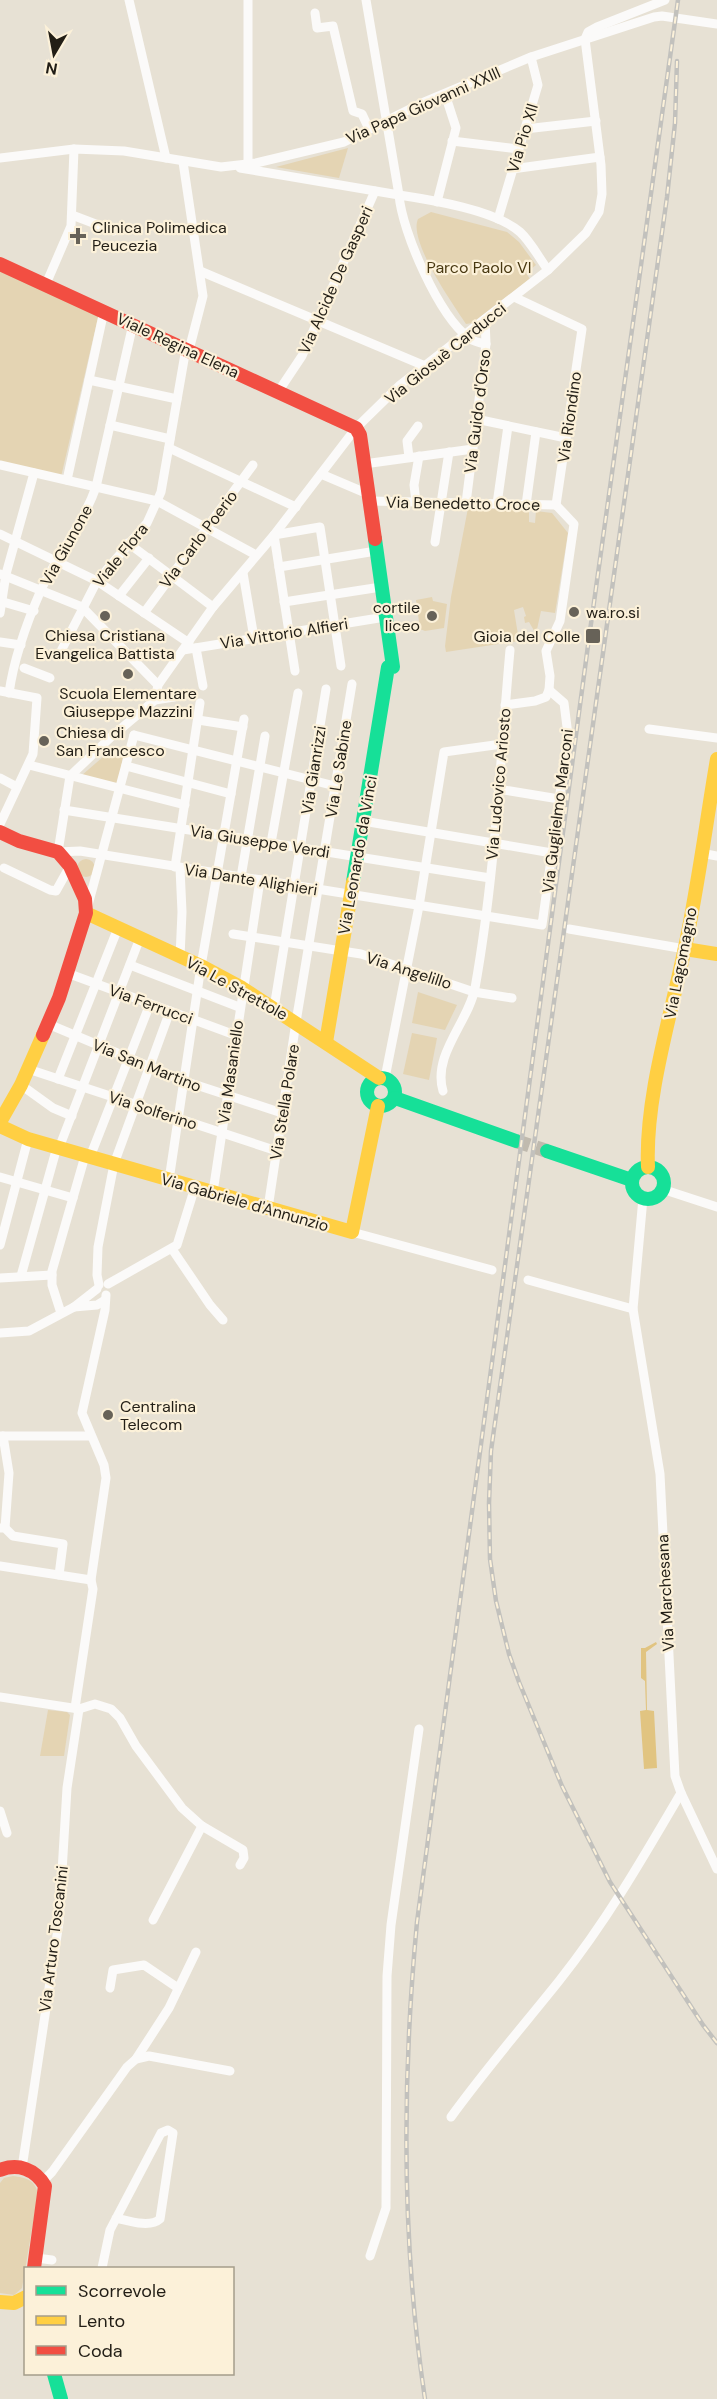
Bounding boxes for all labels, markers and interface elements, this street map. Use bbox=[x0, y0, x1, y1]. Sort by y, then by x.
north arrow bbox=[24, 24, 84, 84]
text: N bbox=[44, 57, 59, 80]
street label: Via Papa Giovanni XXIII bbox=[343, 62, 504, 149]
street label: Via Pio XII bbox=[502, 101, 543, 175]
street label: Via Alcide De Gasperi bbox=[293, 203, 378, 358]
place label: Clinica Polimedica Peucezia bbox=[92, 217, 227, 256]
marker: Clinica Polimedica Peucezia bbox=[69, 227, 87, 245]
park label: Parco Paolo VI bbox=[427, 257, 532, 278]
street label: Via Giosuè Carducci bbox=[380, 298, 510, 409]
street label: Viale Regina Elena bbox=[113, 308, 242, 383]
street label: Via Guido d'Orso bbox=[459, 348, 496, 474]
street label: Via Riondino bbox=[553, 370, 586, 464]
street label: Via Carlo Poerio bbox=[155, 486, 242, 593]
street label: Via Benedetto Croce bbox=[386, 492, 540, 515]
street label: Via Giunone bbox=[36, 501, 97, 590]
street label: Viale Flora bbox=[88, 519, 153, 592]
place label: cortile liceo bbox=[373, 597, 420, 636]
place label: wa.ro.si bbox=[586, 602, 640, 623]
marker: wa.ro.si bbox=[567, 605, 581, 619]
marker: Chiesa Cristiana Evangelica Battista bbox=[98, 609, 112, 623]
marker: cortile liceo bbox=[425, 609, 439, 623]
street label: Via Vittorio Alfieri bbox=[219, 613, 350, 654]
place label: Chiesa Cristiana Evangelica Battista bbox=[35, 625, 175, 664]
place label: Gioia del Colle bbox=[474, 626, 580, 647]
marker: Gioia del Colle bbox=[584, 627, 602, 645]
marker: Scuola Elementare Giuseppe Mazzini bbox=[121, 667, 135, 681]
place label: Scuola Elementare Giuseppe Mazzini bbox=[59, 683, 197, 722]
street label: Via Ludovico Ariosto bbox=[481, 707, 516, 861]
street label: Via Le Sabine bbox=[320, 719, 357, 820]
place label: Chiesa di San Francesco bbox=[56, 722, 165, 761]
street label: Via Gianrizzi bbox=[296, 724, 331, 816]
street label: Via Guglielmo Marconi bbox=[537, 728, 578, 894]
marker: Chiesa di San Francesco bbox=[37, 734, 51, 748]
street label: Via Leonardo da Vinci bbox=[333, 774, 382, 936]
street label: Via Giuseppe Verdi bbox=[188, 820, 331, 863]
street label: Via Dante Alighieri bbox=[183, 859, 319, 900]
street label: Via Lagomagno bbox=[659, 905, 702, 1021]
street label: Via Angelillo bbox=[363, 947, 454, 994]
street label: Via Le Strettole bbox=[182, 952, 291, 1025]
street label: Via Ferrucci bbox=[106, 980, 196, 1029]
street label: Via Masaniello bbox=[213, 1019, 248, 1126]
street label: Via San Martino bbox=[89, 1034, 204, 1097]
street label: Via Stella Polare bbox=[265, 1043, 304, 1162]
street label: Via Solferino bbox=[106, 1086, 200, 1135]
street label: Via Gabriele d'Annunzio bbox=[158, 1168, 331, 1237]
place label: Centralina Telecom bbox=[120, 1396, 196, 1435]
marker: Centralina Telecom bbox=[101, 1408, 115, 1422]
street label: Via Marchesana bbox=[652, 1534, 679, 1652]
street label: Via Arturo Toscanini bbox=[34, 1864, 73, 2014]
legend bbox=[24, 2267, 234, 2375]
text: Scorrevole bbox=[78, 2279, 166, 2303]
text: Lento bbox=[78, 2309, 125, 2333]
text: Coda bbox=[78, 2339, 123, 2363]

